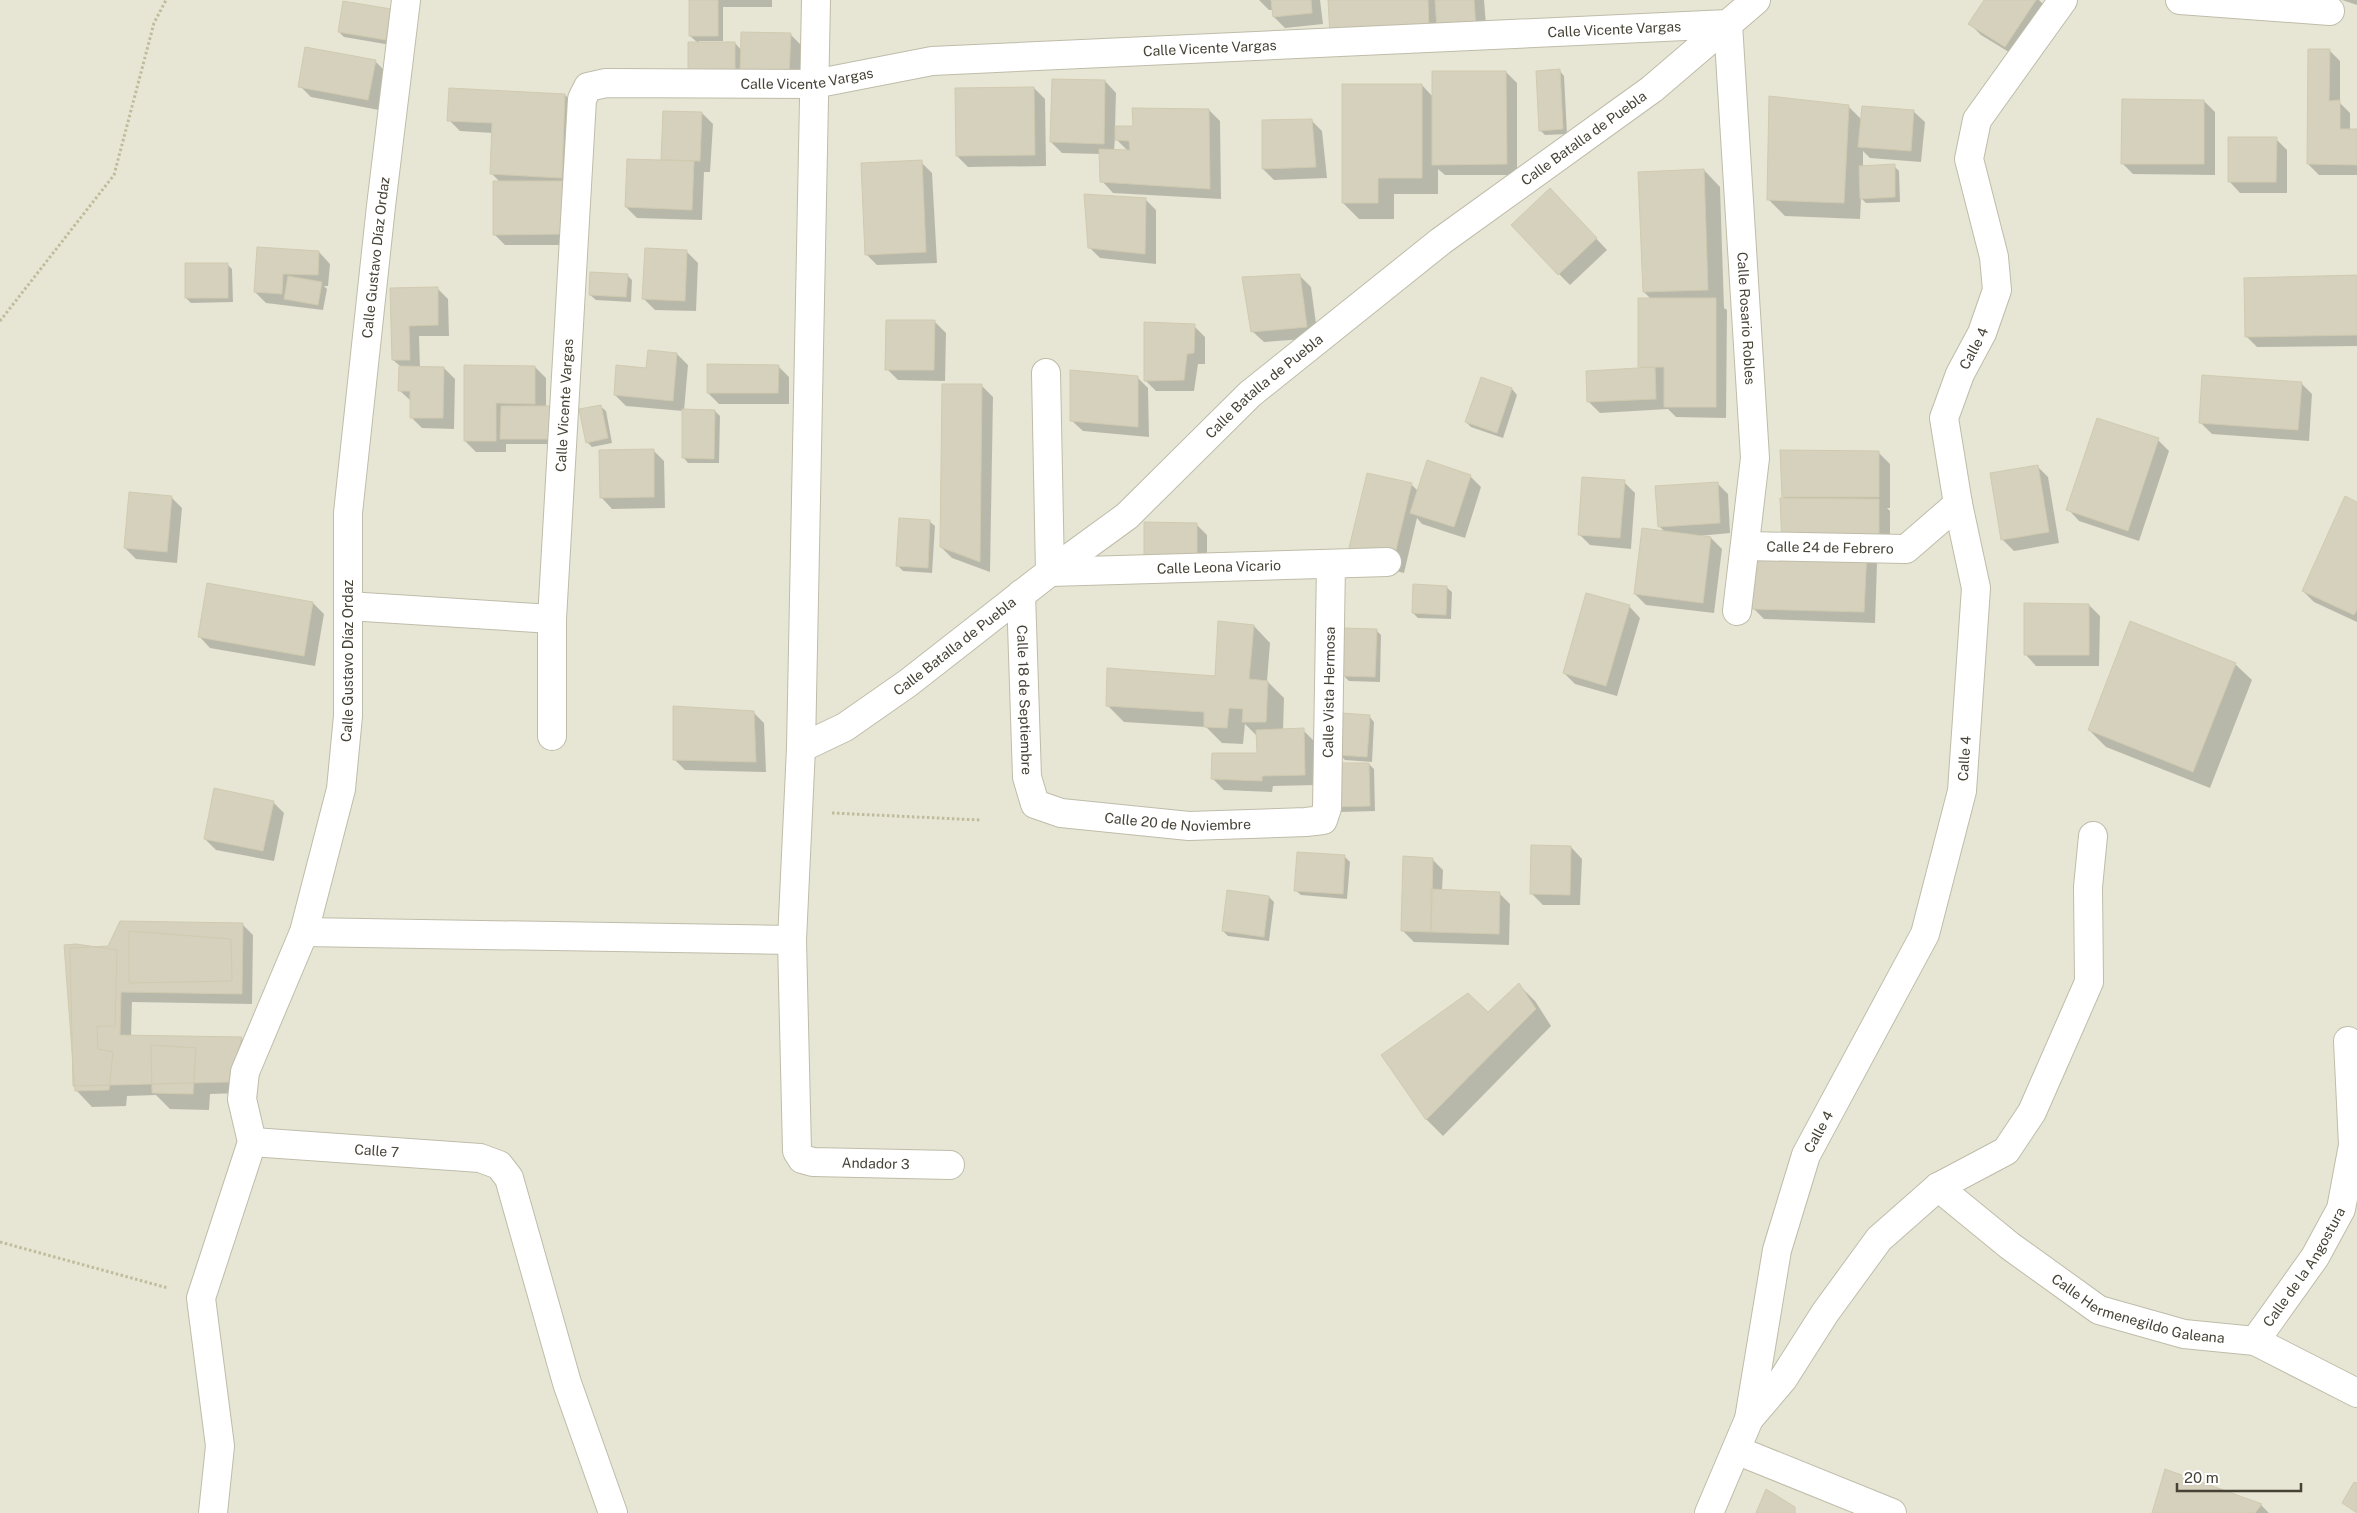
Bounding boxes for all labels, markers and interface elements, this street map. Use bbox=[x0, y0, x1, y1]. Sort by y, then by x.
street label: Calle Vicente Vargas bbox=[1547, 18, 1681, 40]
street label: Calle Vicente Vargas bbox=[1143, 37, 1277, 59]
street label: Calle Vicente Vargas bbox=[740, 65, 875, 92]
street label: Calle Batalla de Puebla bbox=[1518, 88, 1650, 189]
street label: Calle Gustavo Díaz Ordaz bbox=[359, 176, 393, 339]
street label: Calle Rosario Robles bbox=[1734, 252, 1758, 385]
street label: Calle 4 bbox=[1956, 325, 1991, 372]
street label: Calle Batalla de Puebla bbox=[1202, 331, 1326, 442]
street label: Calle Vicente Vargas bbox=[552, 338, 576, 473]
street label: Calle 24 de Febrero bbox=[1766, 538, 1894, 557]
street label: Calle Leona Vicario bbox=[1157, 557, 1281, 577]
street label: Calle Gustavo Díaz Ordaz bbox=[338, 580, 356, 743]
street label: Calle Batalla de Puebla bbox=[890, 594, 1019, 699]
street label: Calle 18 de Septiembre bbox=[1014, 625, 1035, 775]
street label: Calle Vista Hermosa bbox=[1320, 626, 1338, 758]
street label: Calle 4 bbox=[1955, 735, 1974, 782]
street label: Calle 20 de Noviembre bbox=[1104, 809, 1251, 834]
street label: Calle 4 bbox=[1801, 1108, 1836, 1156]
street label: Calle 7 bbox=[354, 1141, 400, 1160]
street label: Andador 3 bbox=[841, 1155, 910, 1172]
street label: Calle de la Angostura bbox=[2260, 1205, 2348, 1330]
street label: Calle Hermenegildo Galeana bbox=[2048, 1270, 2225, 1346]
scale bar bbox=[2177, 1460, 2301, 1492]
text: 20 m bbox=[2184, 1469, 2219, 1486]

